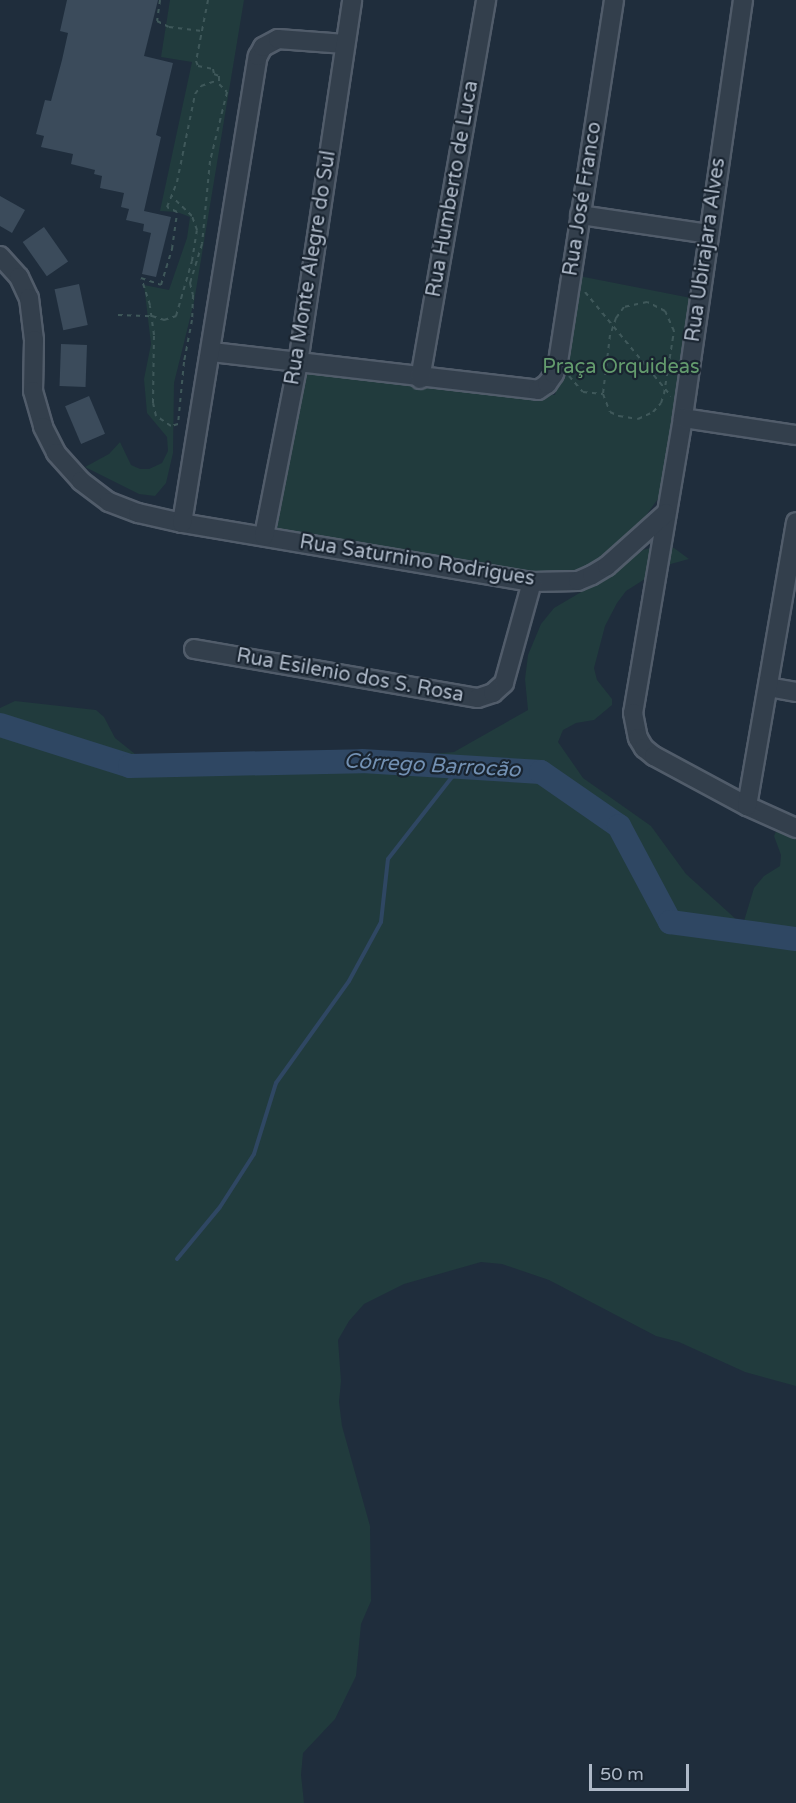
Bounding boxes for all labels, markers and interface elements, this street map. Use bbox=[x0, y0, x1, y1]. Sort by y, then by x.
street label: Rua Humberto de Luca bbox=[422, 79, 484, 299]
street label: Rua José Franco bbox=[559, 120, 607, 278]
street label: Rua Monte Alegre do Sul bbox=[281, 149, 341, 387]
street label: Rua Ubirajara Alves bbox=[681, 156, 731, 344]
park label: Praça Orquideas bbox=[542, 355, 700, 379]
street label: Rua Saturnino Rodrigues bbox=[298, 531, 536, 591]
street label: Rua Esilenio dos S. Rosa bbox=[234, 644, 466, 708]
water label: Córrego Barrocão bbox=[343, 749, 521, 783]
scale bar bbox=[592, 1752, 692, 1790]
text: 50 m bbox=[600, 1763, 644, 1785]

